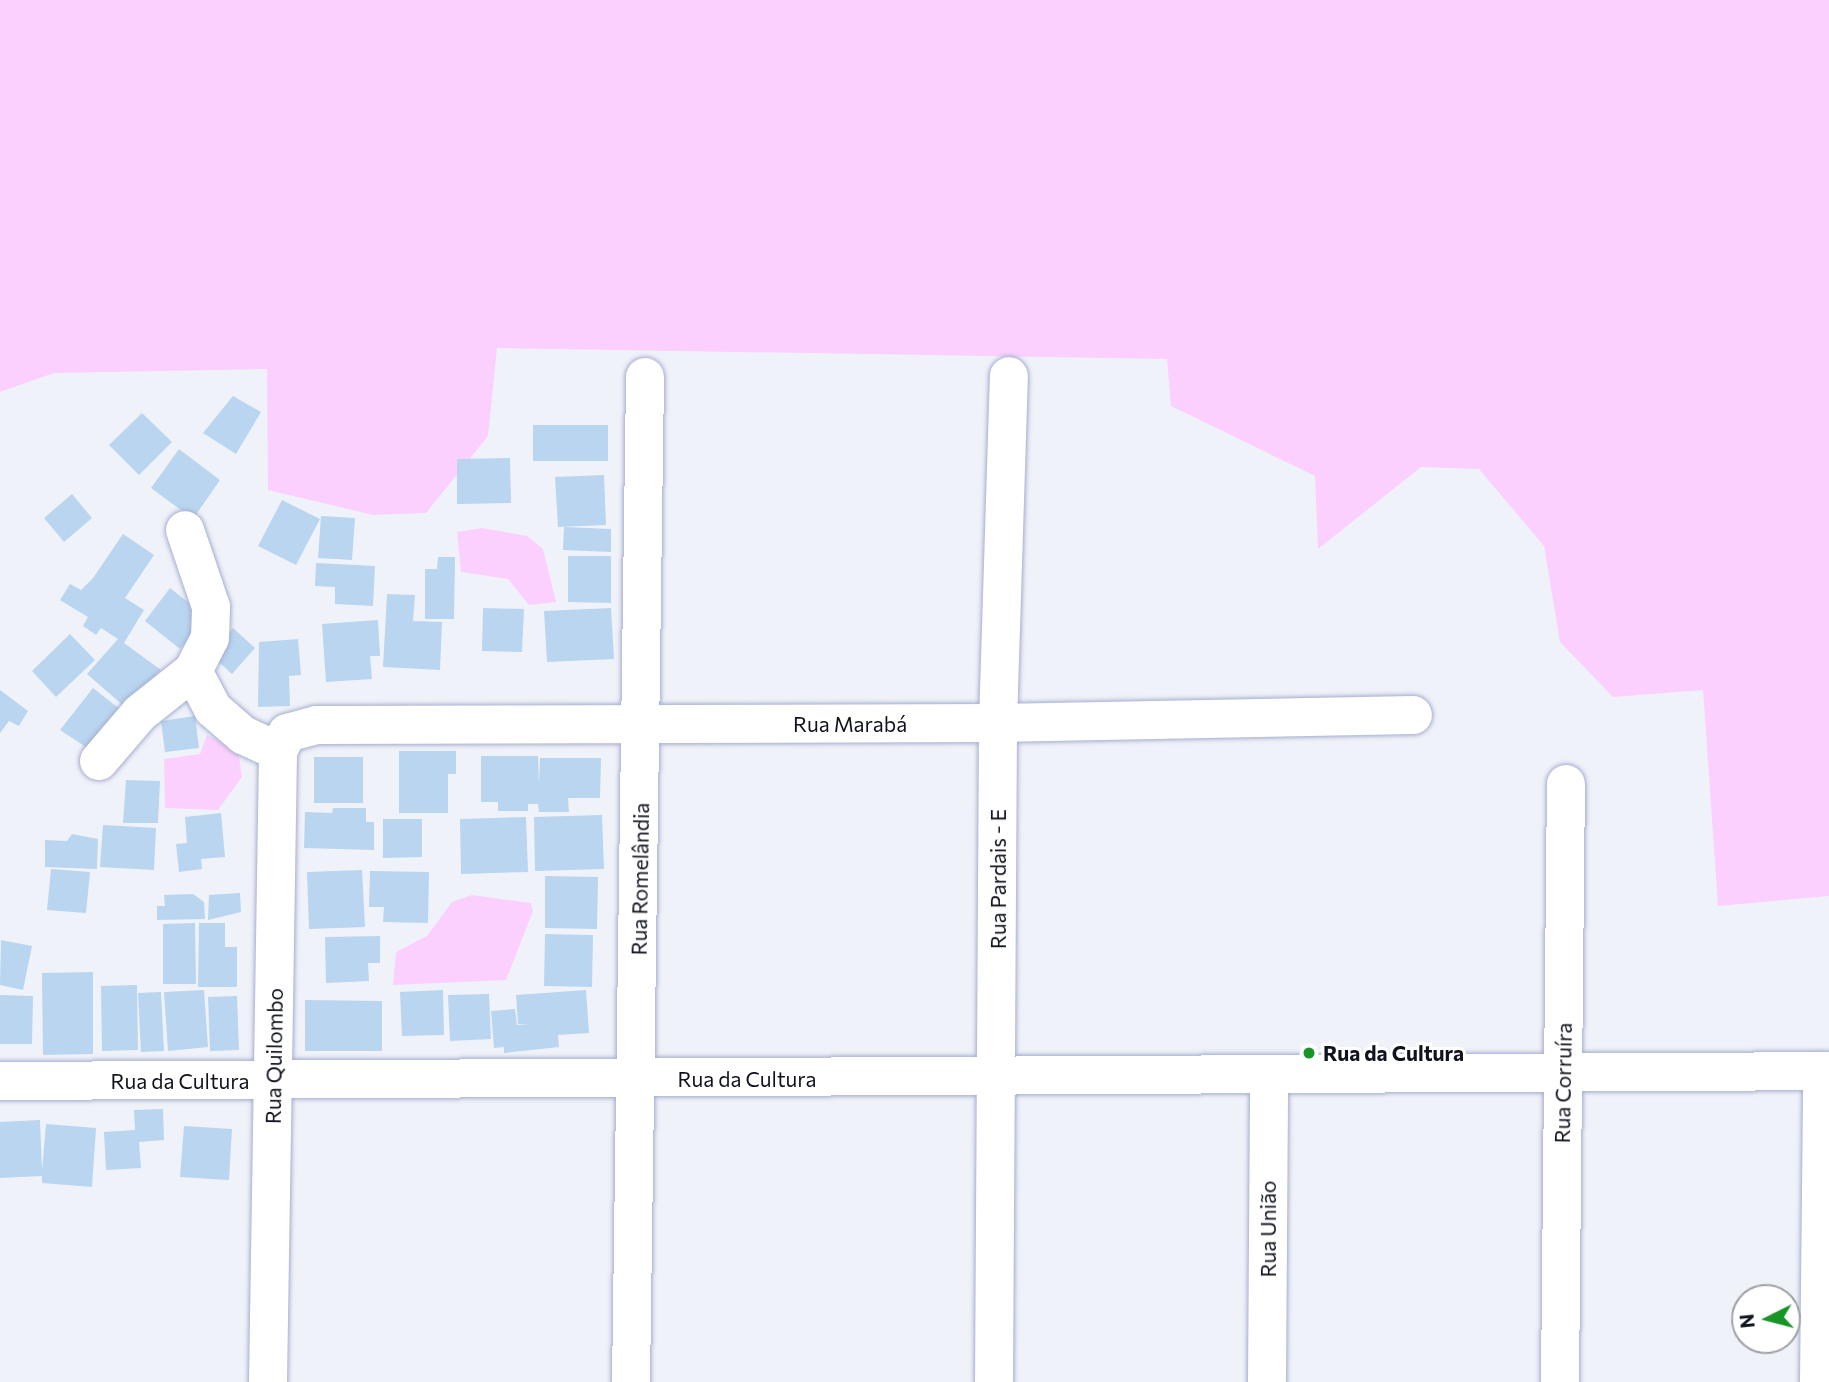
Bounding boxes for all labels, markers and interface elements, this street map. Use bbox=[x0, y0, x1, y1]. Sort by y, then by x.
street label: Rua Marabá bbox=[793, 711, 907, 737]
street label: Rua Romelândia bbox=[626, 802, 654, 956]
street label: Rua Pardais - E bbox=[985, 809, 1011, 949]
street label: Rua Quilombo bbox=[260, 988, 288, 1124]
street label: Rua Corruíra bbox=[1549, 1022, 1577, 1144]
place label: Rua da Cultura bbox=[1323, 1040, 1464, 1066]
marker: Rua da Cultura bbox=[1301, 1045, 1317, 1061]
street label: Rua da Cultura bbox=[678, 1066, 816, 1092]
street label: Rua da Cultura bbox=[111, 1068, 249, 1094]
street label: Rua União bbox=[1255, 1181, 1281, 1277]
north arrow bbox=[1731, 1284, 1801, 1354]
text: N bbox=[1734, 1313, 1759, 1329]

